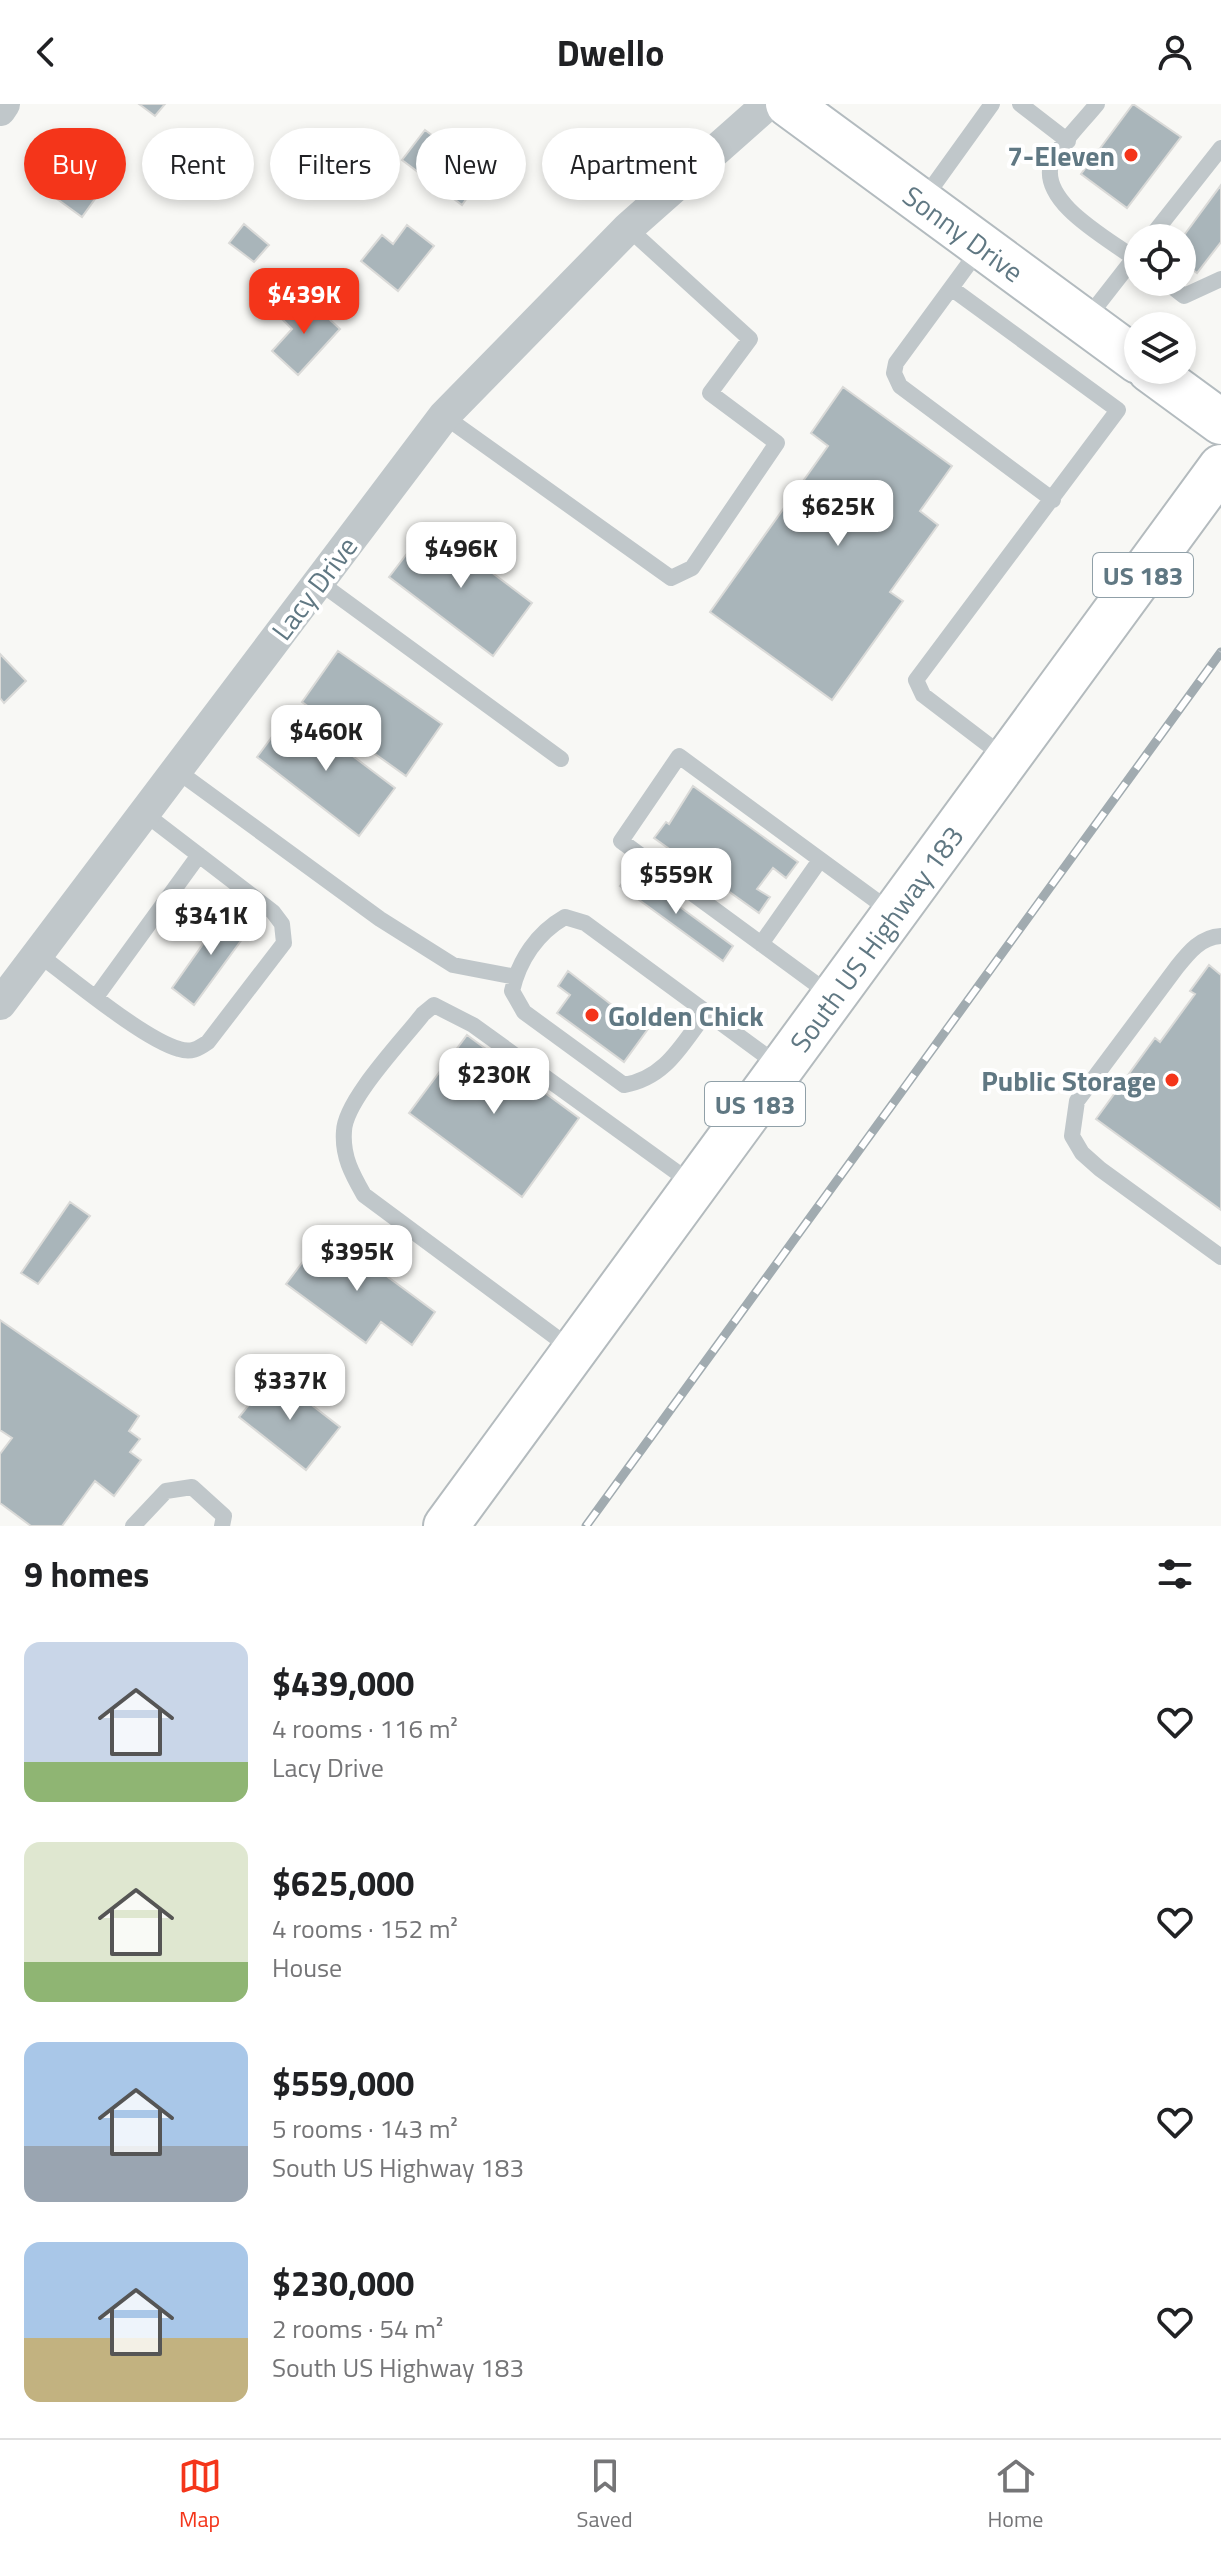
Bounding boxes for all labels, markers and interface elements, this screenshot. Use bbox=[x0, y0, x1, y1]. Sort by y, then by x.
text: Dwello bbox=[557, 25, 664, 80]
icon: back bbox=[24, 30, 68, 74]
icon: person bbox=[1153, 30, 1197, 74]
chip: Buy bbox=[24, 128, 126, 200]
chip: Rent bbox=[142, 128, 254, 200]
chip: Filters bbox=[270, 128, 400, 200]
chip: New bbox=[416, 128, 526, 200]
chip: Apartment bbox=[542, 128, 725, 200]
place label: 7-Eleven bbox=[1007, 134, 1115, 177]
marker: 7-Eleven bbox=[1122, 146, 1140, 164]
street label: Sonny Drive bbox=[894, 174, 1033, 292]
map controls bbox=[1124, 224, 1196, 384]
button: locate bbox=[1124, 224, 1196, 296]
pin: $439K bbox=[248, 268, 360, 336]
text: $439K bbox=[267, 274, 341, 313]
button: layers bbox=[1124, 312, 1196, 384]
pin: $625K bbox=[782, 480, 894, 548]
text: $625K bbox=[801, 486, 875, 525]
pin: $496K bbox=[405, 522, 517, 590]
street label: Lacy Drive bbox=[261, 527, 367, 649]
text: $496K bbox=[424, 528, 498, 567]
road number: US 183 bbox=[1093, 553, 1193, 597]
pin: $460K bbox=[270, 705, 382, 773]
text: $460K bbox=[289, 711, 363, 750]
street label: South US Highway 183 bbox=[778, 816, 973, 1061]
pin: $559K bbox=[620, 848, 732, 916]
text: $559K bbox=[639, 854, 713, 893]
pin: $341K bbox=[155, 889, 267, 957]
text: $341K bbox=[174, 895, 248, 934]
place label: Golden Chick bbox=[608, 994, 764, 1037]
marker: Golden Chick bbox=[583, 1006, 601, 1024]
pin: $230K bbox=[438, 1048, 550, 1116]
text: $230K bbox=[457, 1054, 531, 1093]
place label: Public Storage bbox=[981, 1059, 1156, 1102]
marker: Public Storage bbox=[1163, 1071, 1181, 1089]
road number: US 183 bbox=[705, 1082, 805, 1126]
pin: $395K bbox=[301, 1225, 413, 1293]
text: $395K bbox=[320, 1231, 394, 1270]
pin: $337K bbox=[234, 1354, 346, 1422]
text: $337K bbox=[253, 1360, 327, 1399]
text: 9 homes bbox=[24, 1548, 149, 1600]
icon: filters bbox=[1153, 1552, 1197, 1596]
text: $439,000 bbox=[272, 1657, 414, 1709]
icon: home bbox=[88, 1674, 184, 1770]
icon: heart bbox=[1153, 1700, 1197, 1744]
text: 4 rooms · 116 m² bbox=[272, 1709, 458, 1748]
text: Lacy Drive bbox=[272, 1748, 384, 1787]
text: $625,000 bbox=[272, 1857, 414, 1909]
icon: home bbox=[88, 1874, 184, 1970]
icon: heart bbox=[1153, 1900, 1197, 1944]
text: 4 rooms · 152 m² bbox=[272, 1909, 458, 1948]
text: House bbox=[272, 1948, 342, 1987]
text: $559,000 bbox=[272, 2057, 414, 2109]
icon: home bbox=[88, 2074, 184, 2170]
icon: heart bbox=[1153, 2100, 1197, 2144]
text: 5 rooms · 143 m² bbox=[272, 2109, 458, 2148]
text: South US Highway 183 bbox=[272, 2148, 524, 2187]
text: $230,000 bbox=[272, 2257, 414, 2309]
icon: home bbox=[88, 2274, 184, 2370]
icon: heart bbox=[1153, 2300, 1197, 2344]
text: 2 rooms · 54 m² bbox=[272, 2309, 443, 2348]
text: South US Highway 183 bbox=[272, 2348, 524, 2387]
tab: Map bbox=[178, 2454, 222, 2536]
tab: Saved bbox=[577, 2454, 633, 2536]
tab: Home bbox=[988, 2454, 1043, 2536]

